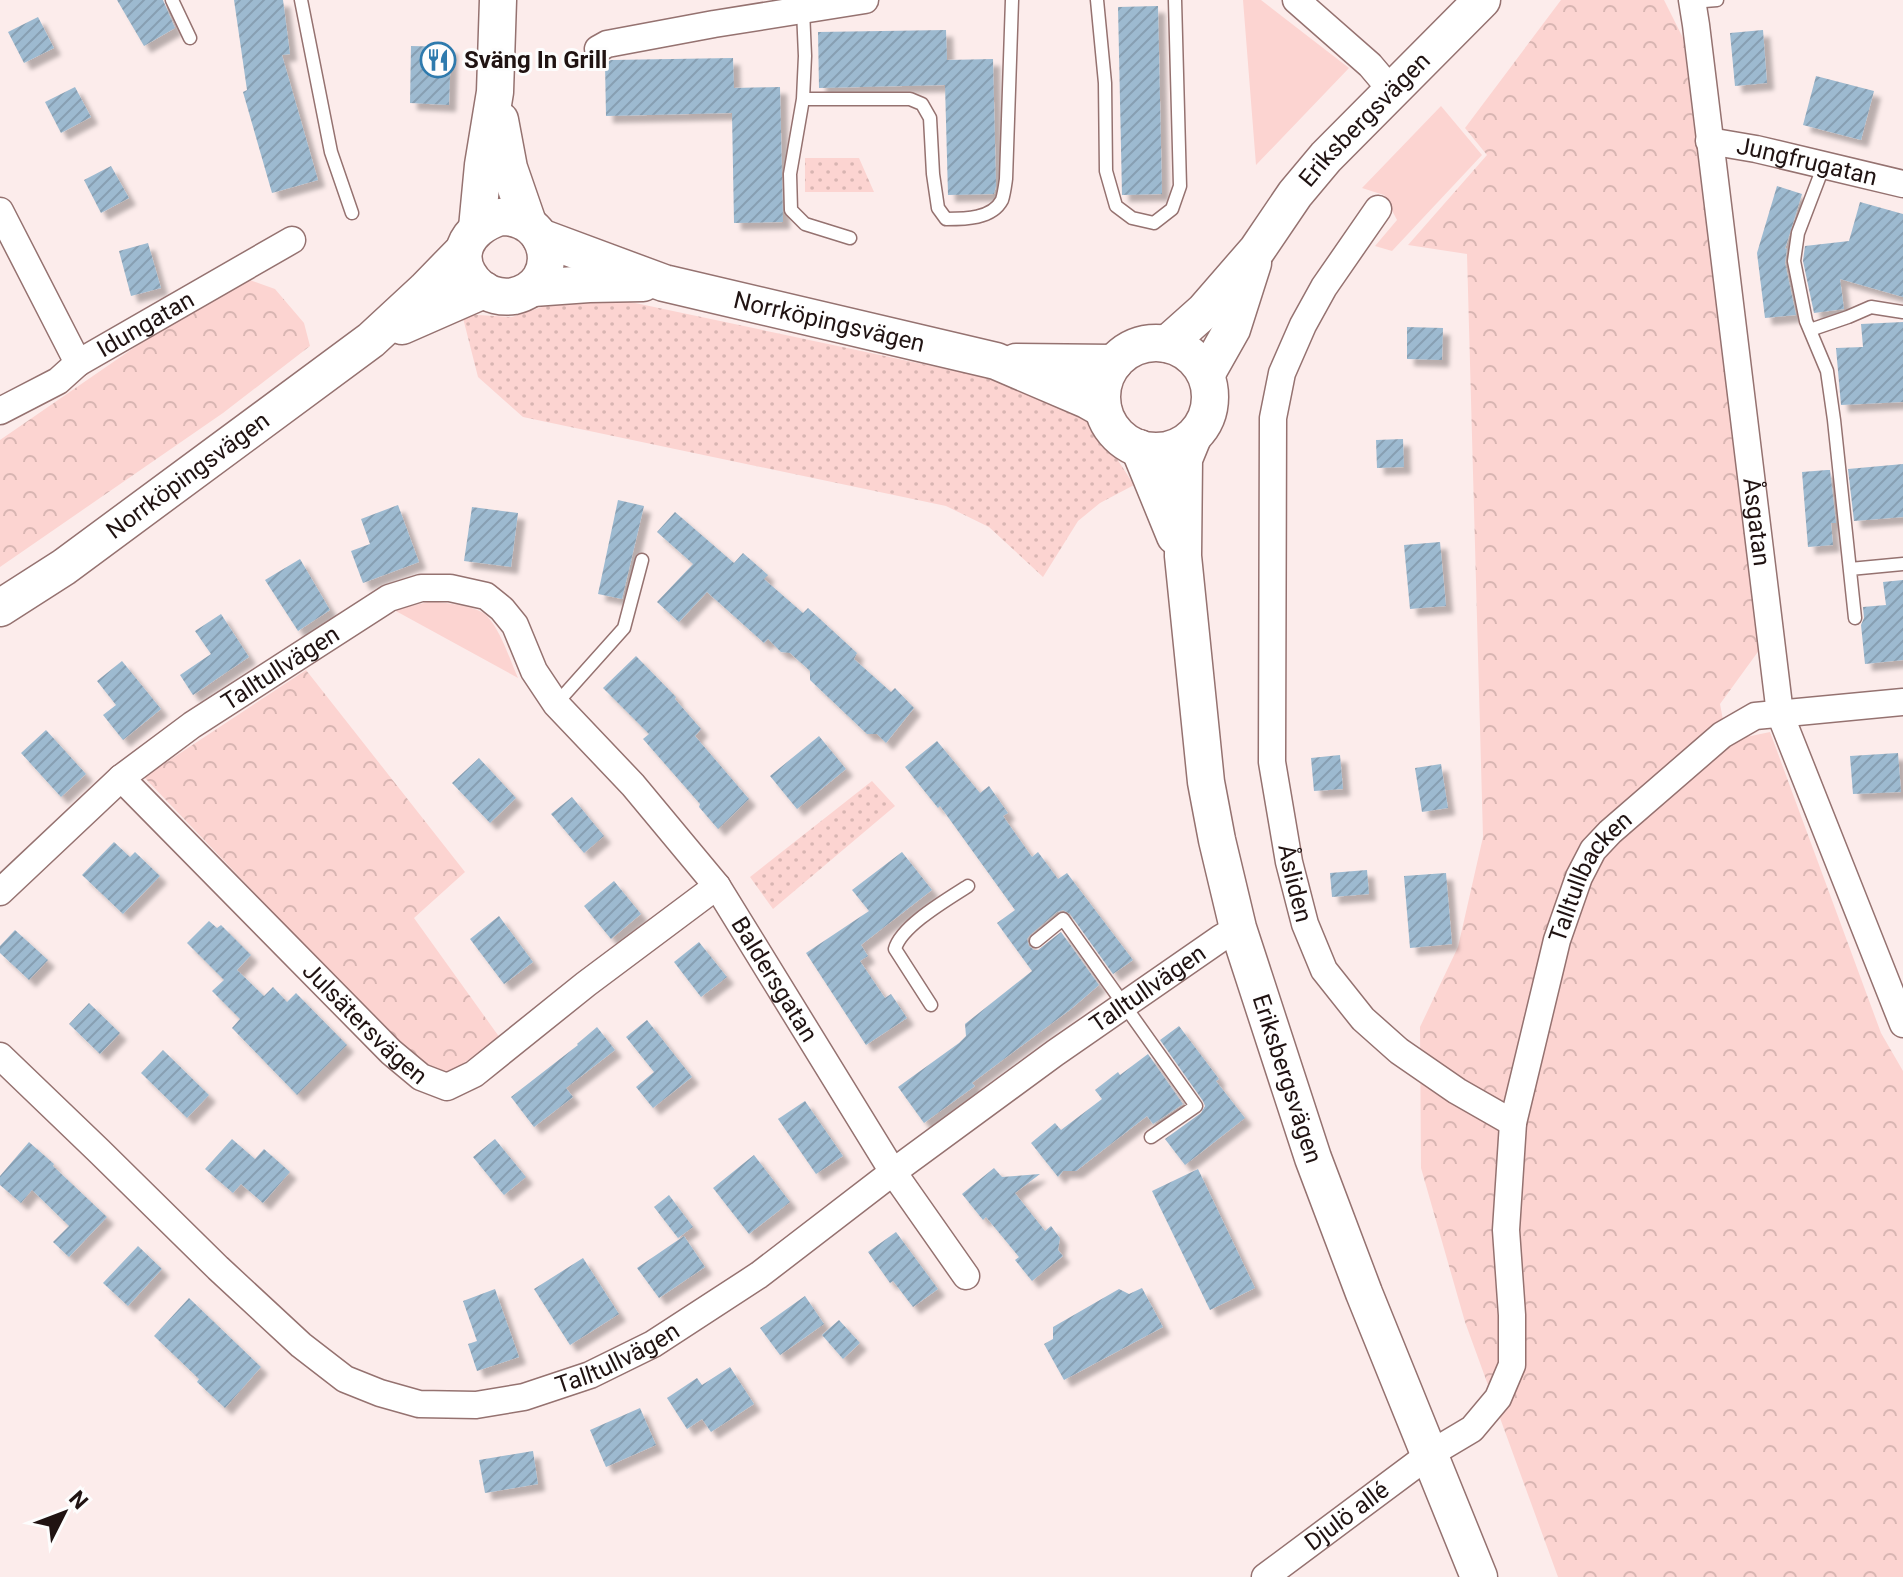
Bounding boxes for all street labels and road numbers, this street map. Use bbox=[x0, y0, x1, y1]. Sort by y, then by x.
street label: Eriksbergsvägen bbox=[1293, 47, 1436, 192]
street label: Jungfrugatan bbox=[1734, 132, 1880, 191]
street label: Idungatan bbox=[92, 285, 199, 363]
street label: Norrköpingsvägen bbox=[731, 286, 928, 358]
street label: Norrköpingsvägen bbox=[101, 406, 275, 545]
street label: Åsgatan bbox=[1737, 476, 1776, 568]
street label: Talltullvägen bbox=[216, 620, 345, 716]
street label: Talltullbacken bbox=[1543, 806, 1637, 946]
street label: Åsliden bbox=[1272, 842, 1318, 925]
street label: Baldersgatan bbox=[725, 912, 823, 1047]
street label: Talltullvägen bbox=[1085, 939, 1211, 1039]
street label: Julsätersvägen bbox=[297, 957, 433, 1090]
street label: Eriksbergsvägen bbox=[1247, 991, 1328, 1167]
street label: Talltullvägen bbox=[552, 1317, 685, 1400]
street label: Djulö allé bbox=[1299, 1476, 1394, 1556]

